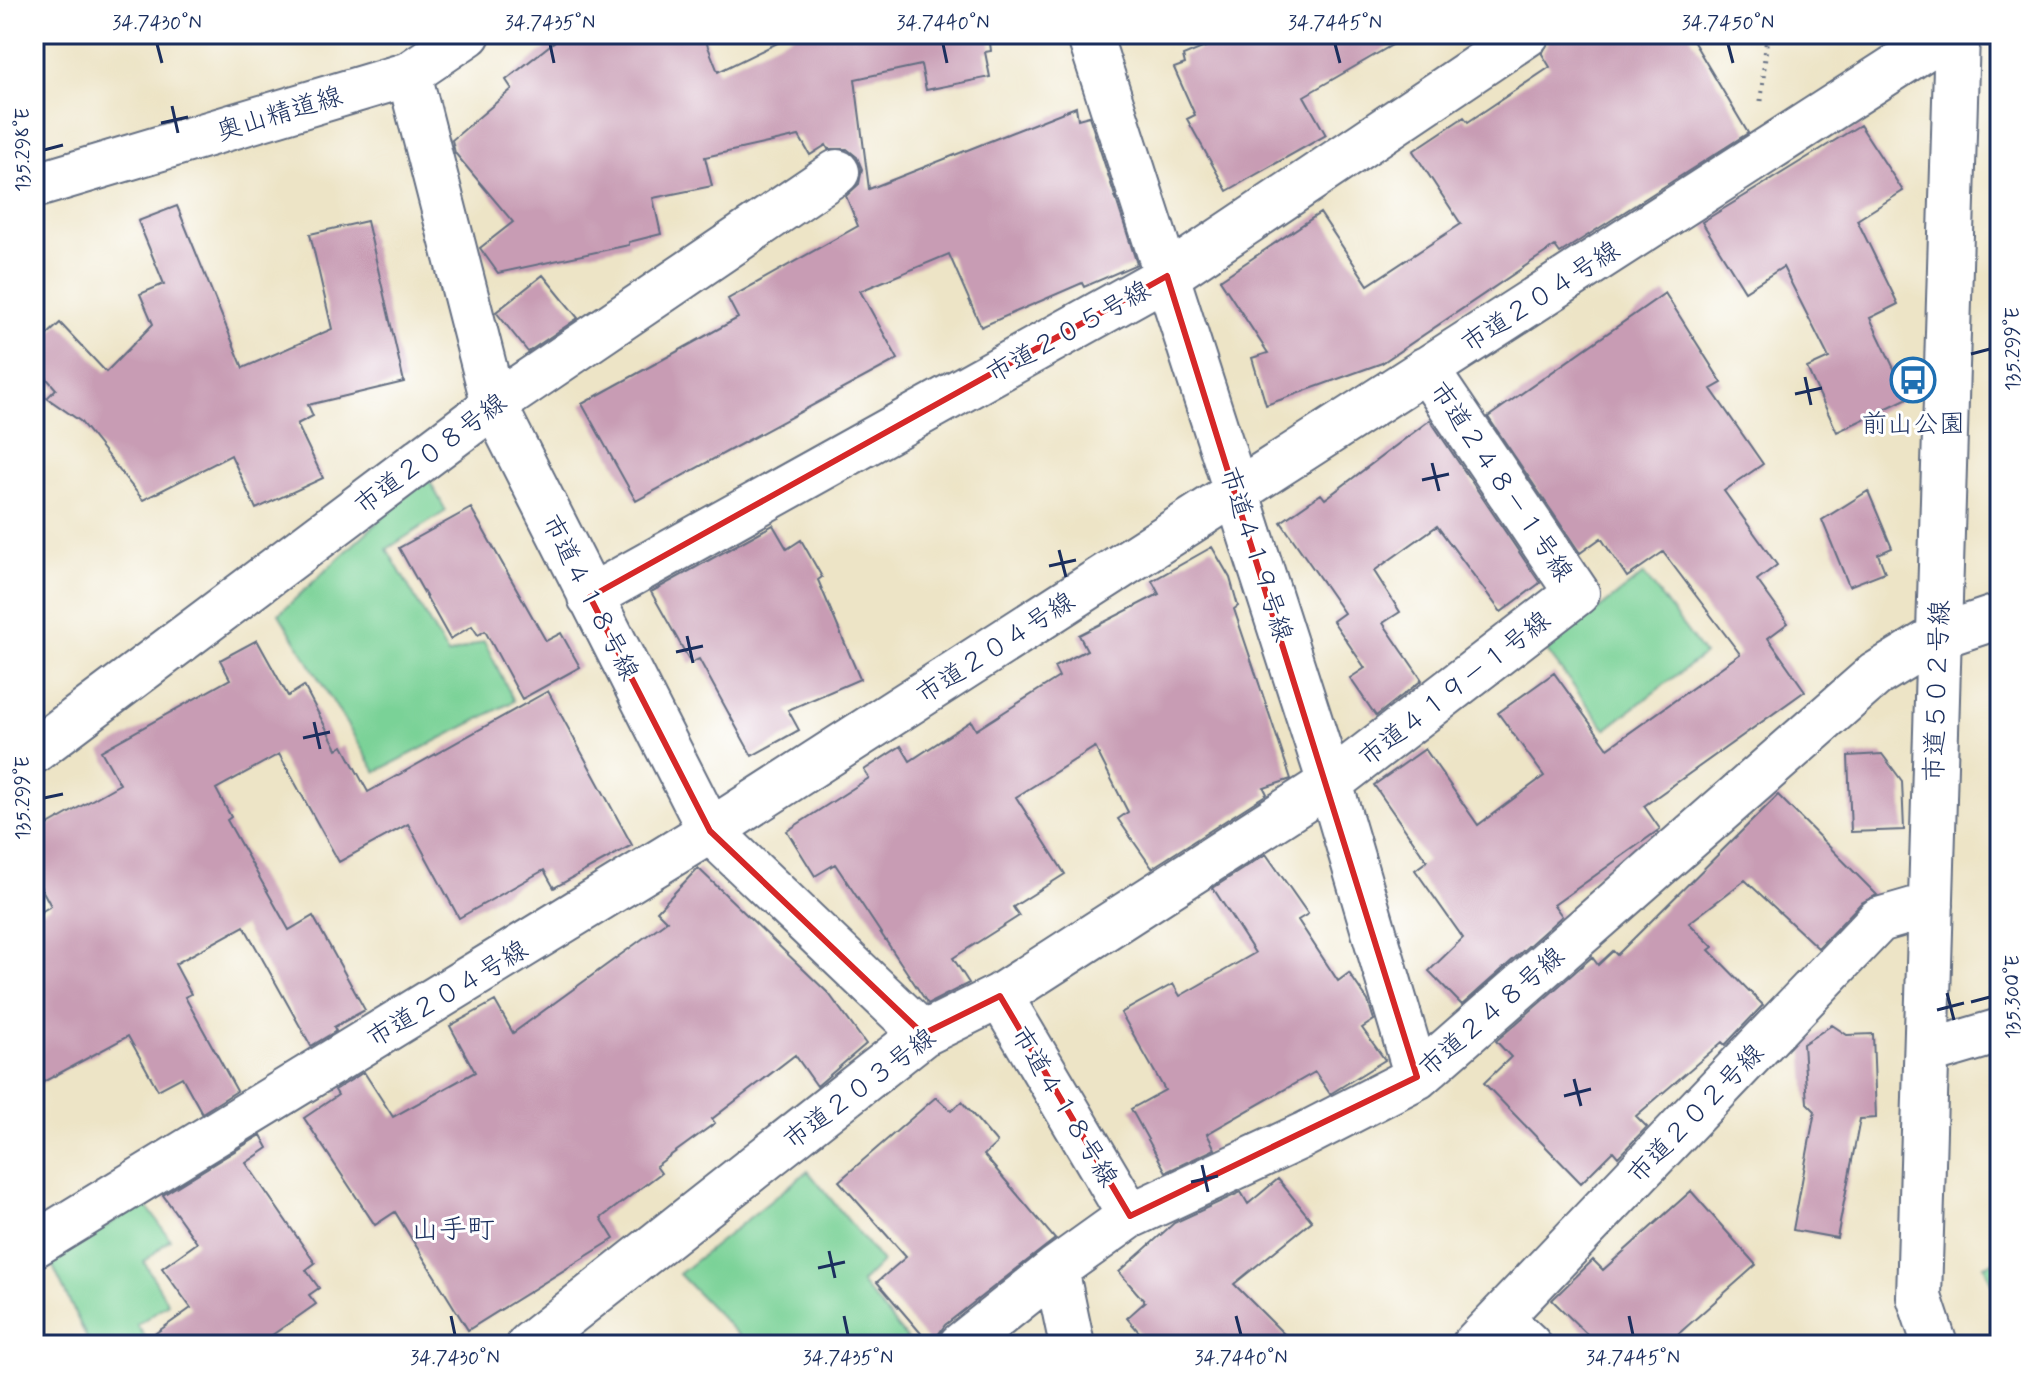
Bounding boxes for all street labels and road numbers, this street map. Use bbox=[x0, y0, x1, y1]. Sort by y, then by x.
street label: 奥山精道線 bbox=[212, 80, 347, 150]
street label: 市道２０４号線 bbox=[1456, 234, 1627, 362]
street label: 市道２０５号線 bbox=[981, 274, 1157, 392]
street label: 市道２４８－１号線 bbox=[1421, 376, 1580, 589]
street label: 市道２０８号線 bbox=[348, 386, 514, 523]
street label: 市道４１９号線 bbox=[1211, 463, 1299, 646]
street label: 市道４１８号線 bbox=[533, 509, 646, 687]
street label: 市道２０４号線 bbox=[911, 585, 1082, 713]
street label: 市道５０２号線 bbox=[1918, 600, 1958, 783]
street label: 市道４１９－１号線 bbox=[1353, 604, 1558, 775]
street label: 市道２０４号線 bbox=[361, 933, 535, 1056]
street label: 市道２４８号線 bbox=[1412, 940, 1572, 1085]
street label: 市道４１８号線 bbox=[1002, 1020, 1125, 1194]
street label: 市道２０３号線 bbox=[777, 1021, 943, 1158]
street label: 市道２０２号線 bbox=[1621, 1037, 1772, 1192]

